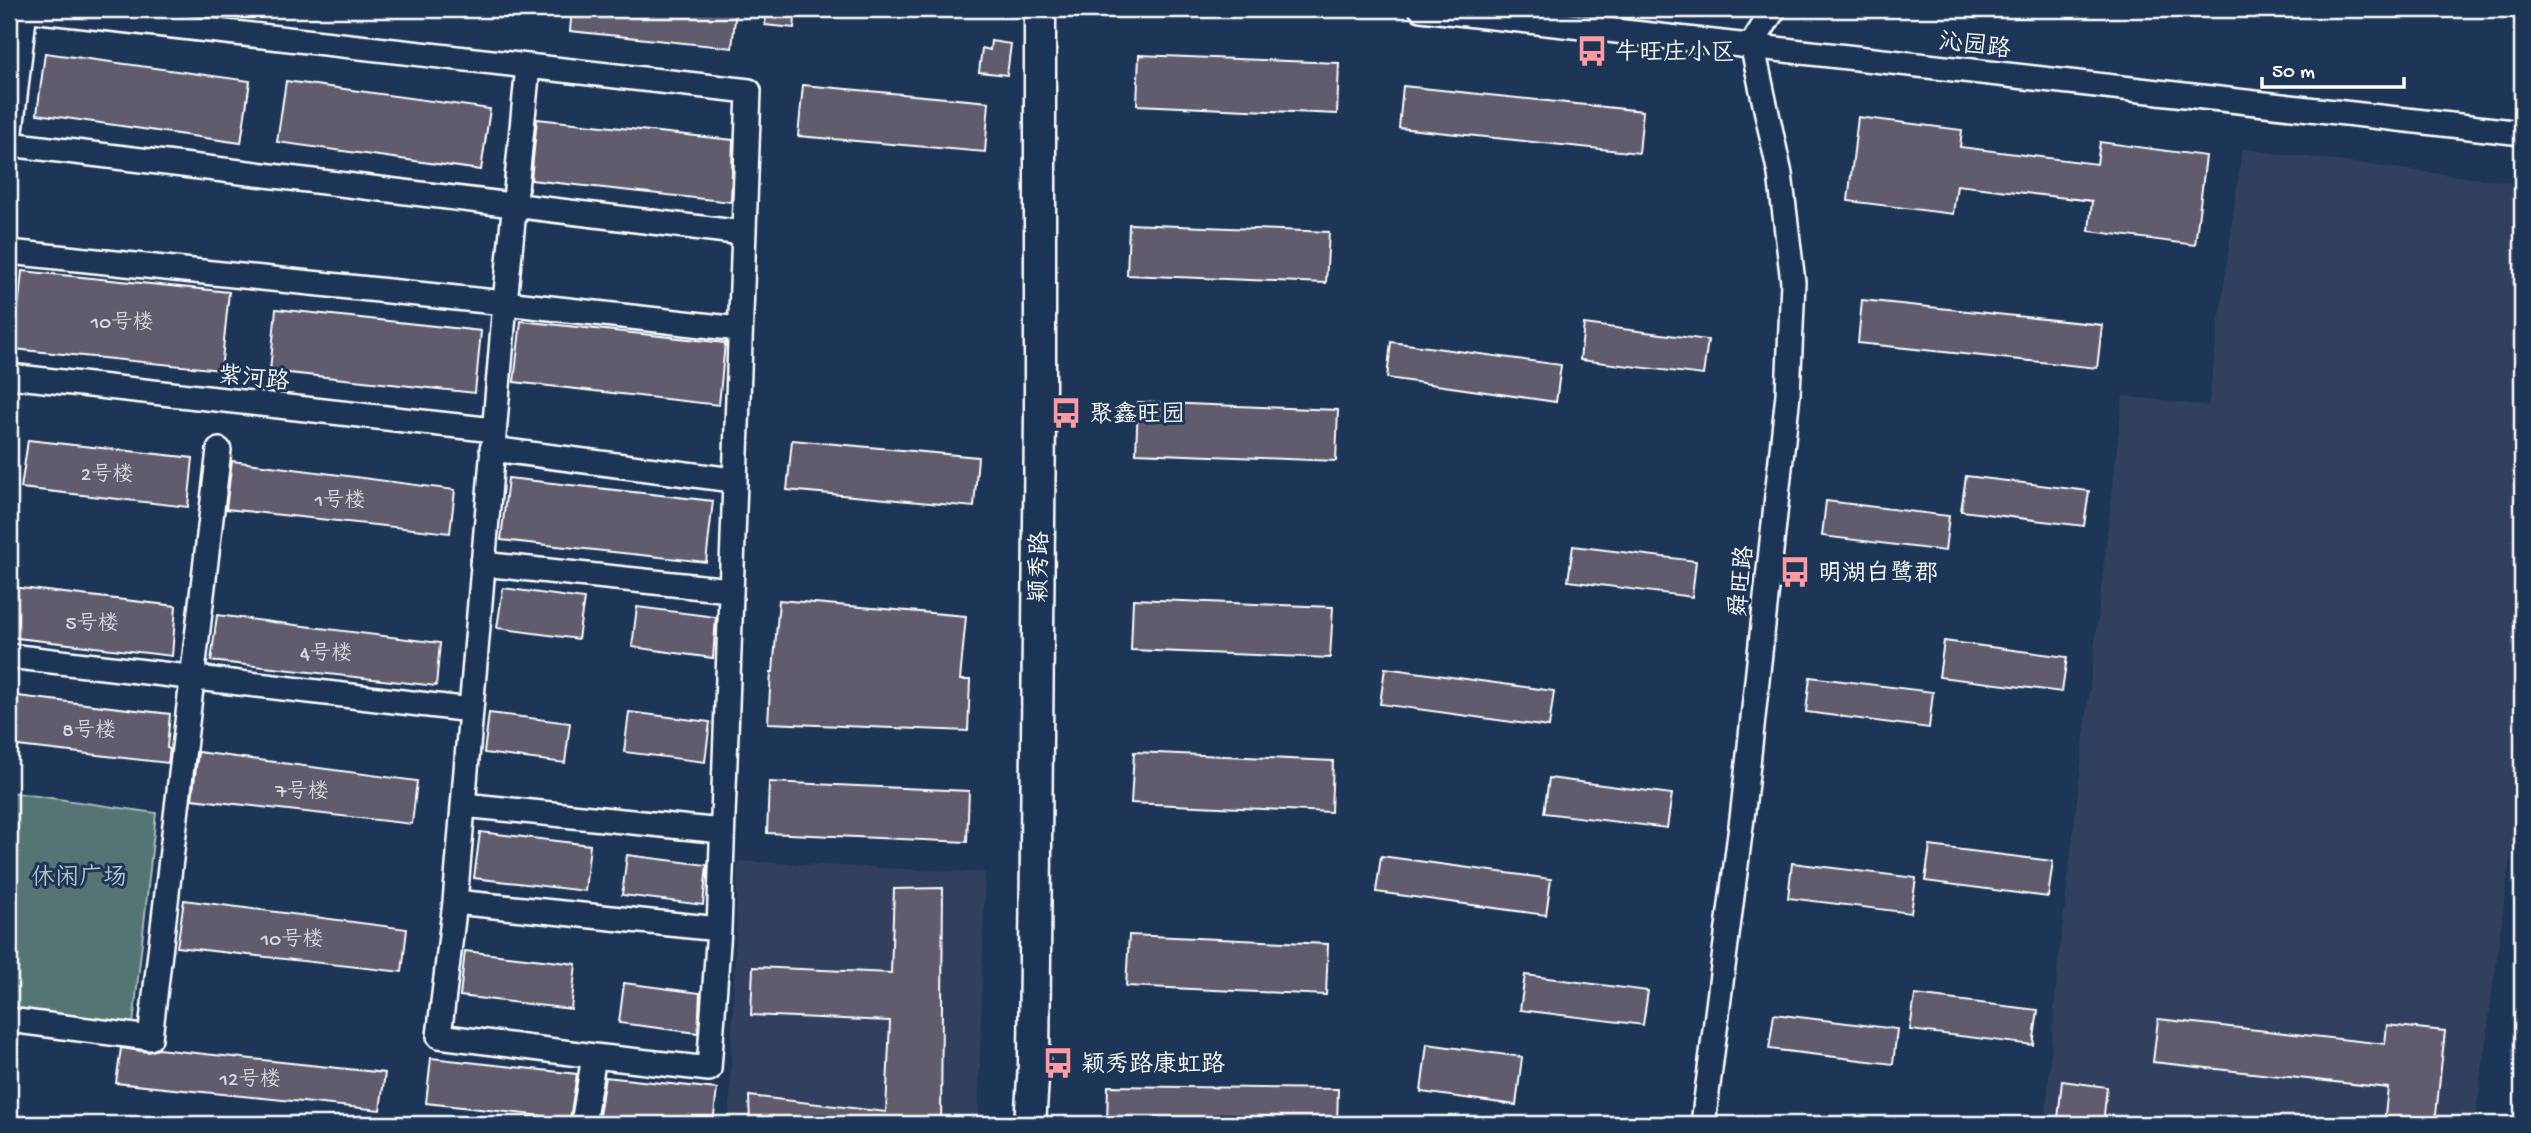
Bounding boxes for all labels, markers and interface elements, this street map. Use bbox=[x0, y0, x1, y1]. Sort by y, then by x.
street label: 沁园路 bbox=[1937, 27, 2012, 66]
bus stop icon: 牛旺庄小区 bbox=[1575, 34, 1609, 68]
place label: 牛旺庄小区 bbox=[1615, 39, 1735, 69]
scale bar bbox=[2262, 46, 2403, 90]
text: 50 m bbox=[2272, 61, 2315, 86]
house number: 10号楼 bbox=[90, 310, 153, 337]
street label: 紫河路 bbox=[216, 360, 291, 399]
bus stop icon: 聚鑫旺园 bbox=[1049, 396, 1083, 430]
place label: 聚鑫旺园 bbox=[1089, 401, 1185, 431]
house number: 2号楼 bbox=[81, 462, 133, 489]
house number: 1号楼 bbox=[314, 488, 365, 515]
street label: 颖秀路 bbox=[1024, 531, 1057, 603]
street label: 舜旺路 bbox=[1723, 544, 1762, 619]
bus stop icon: 明湖白鹭郡 bbox=[1778, 555, 1812, 589]
place label: 明湖白鹭郡 bbox=[1818, 560, 1938, 590]
house number: 5号楼 bbox=[65, 611, 119, 638]
house number: 4号楼 bbox=[300, 641, 352, 668]
house number: 8号楼 bbox=[62, 718, 116, 745]
house number: 7号楼 bbox=[275, 779, 328, 806]
park label: 休闲广场 bbox=[31, 864, 127, 894]
house number: 10号楼 bbox=[260, 927, 323, 954]
bus stop icon: 颖秀路康虹路 bbox=[1041, 1046, 1075, 1080]
place label: 颖秀路康虹路 bbox=[1081, 1050, 1225, 1081]
house number: 12号楼 bbox=[219, 1067, 280, 1094]

